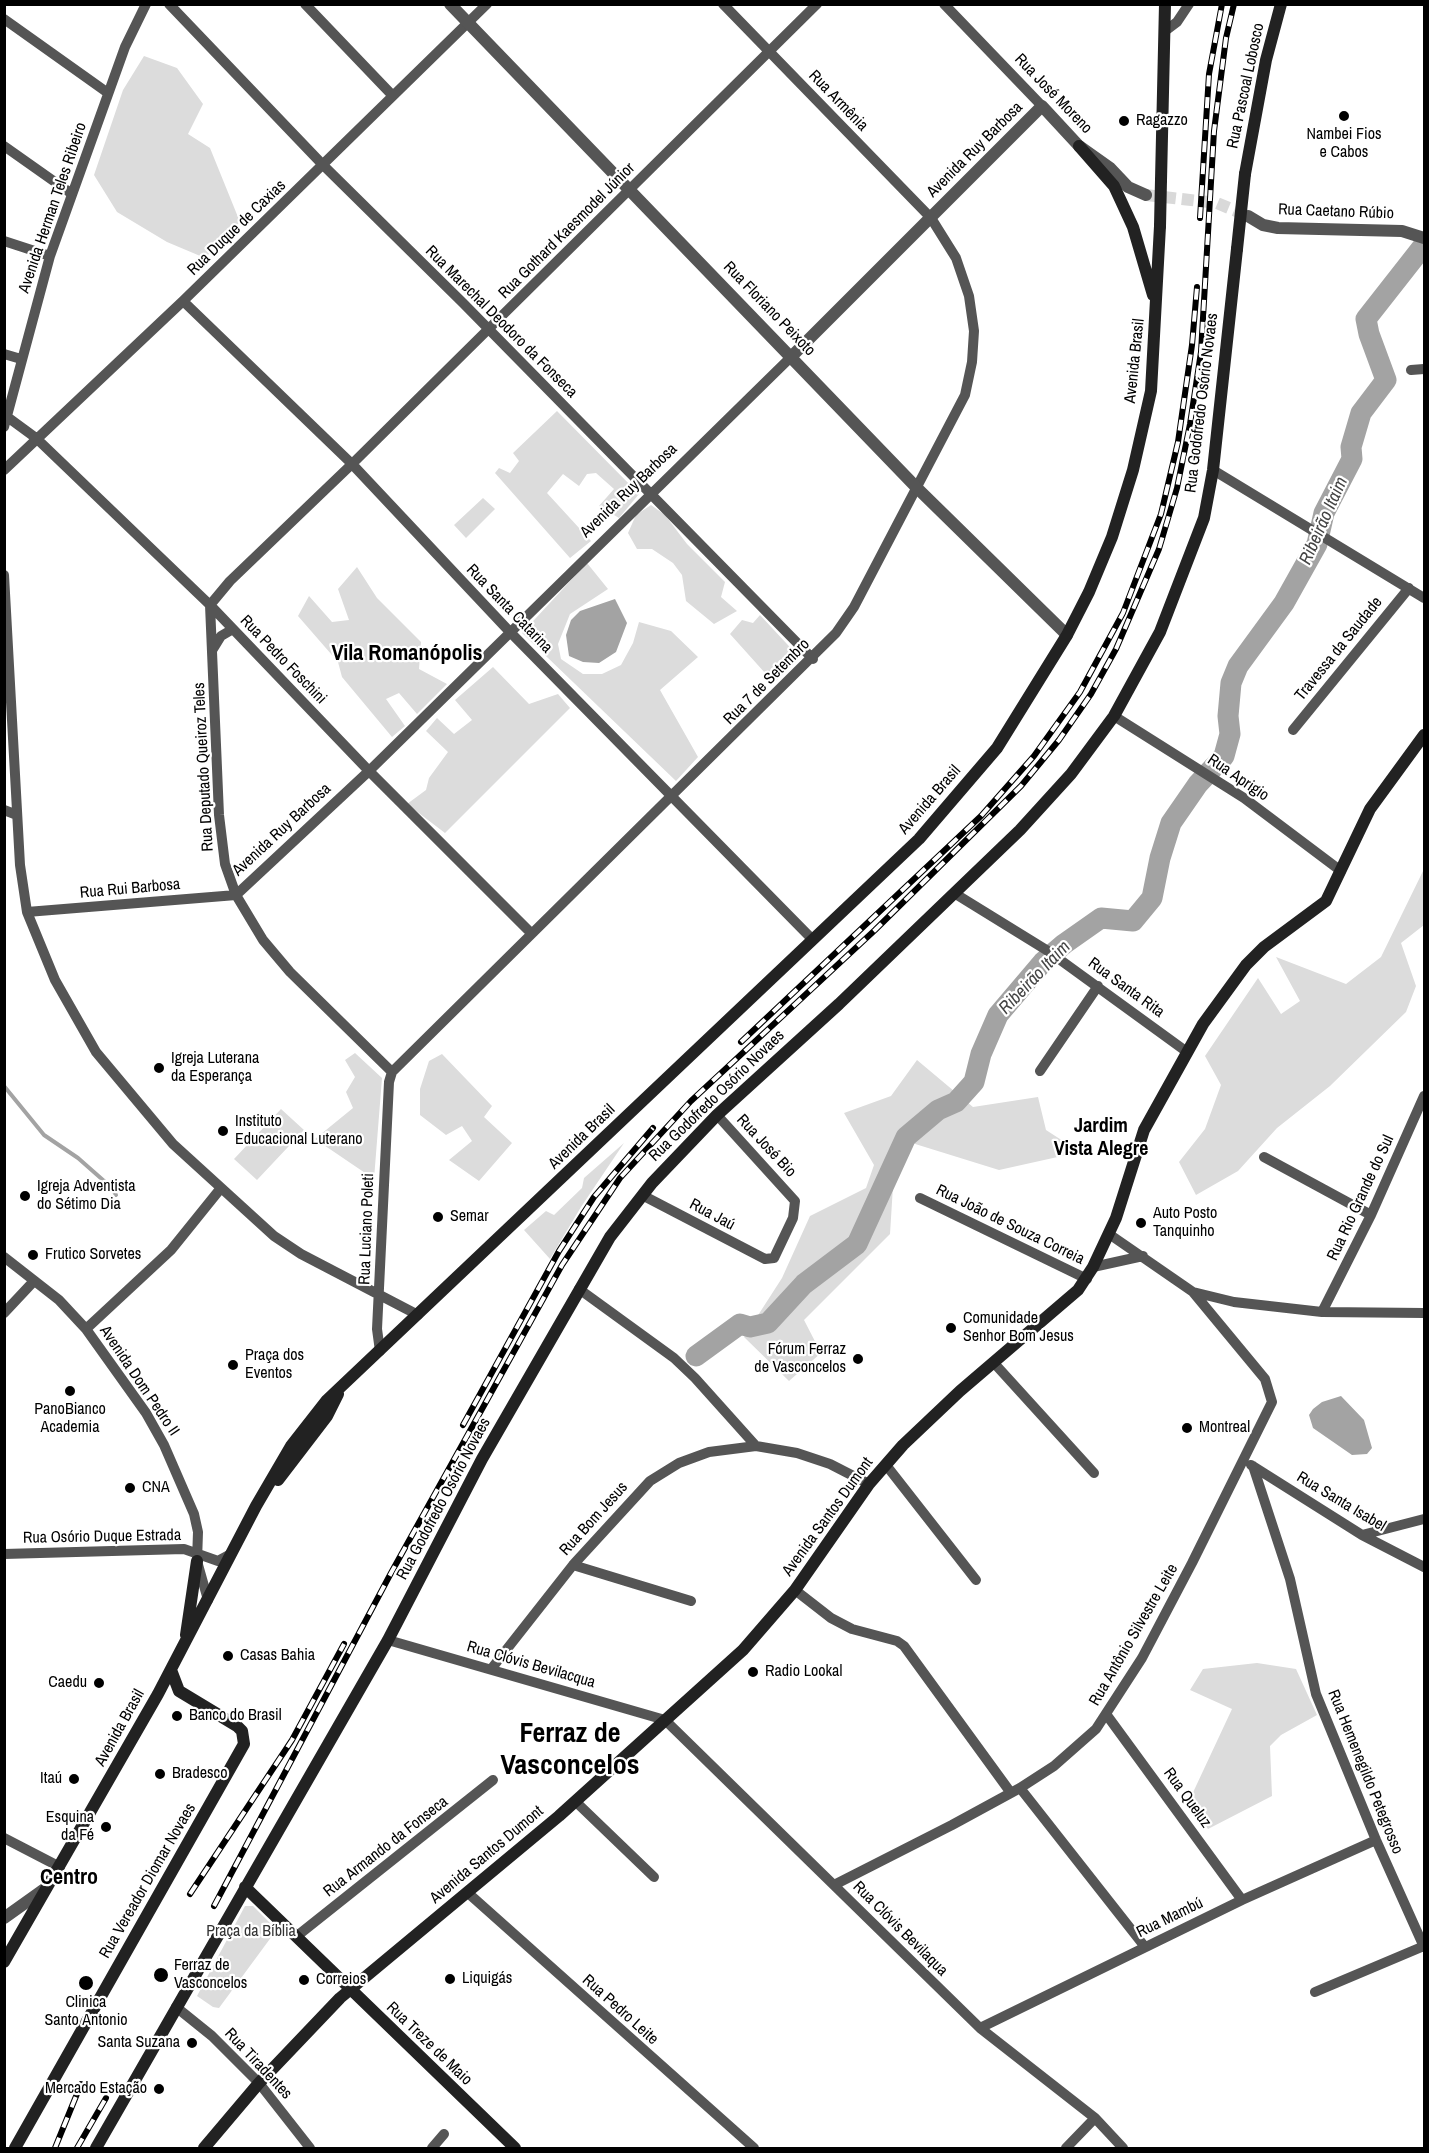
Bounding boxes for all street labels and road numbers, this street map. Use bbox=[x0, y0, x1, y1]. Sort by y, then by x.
street label: Rua Pascoal Lobosco bbox=[1223, 22, 1269, 150]
street label: Rua José Moreno bbox=[1010, 50, 1096, 138]
street label: Rua Armênia bbox=[804, 67, 872, 135]
street label: Avenida Ruy Barbosa bbox=[923, 98, 1027, 202]
street label: Avenida Herman Teles Ribeiro bbox=[15, 120, 91, 296]
street label: Rua Gothard Kaesmodel Júnior bbox=[495, 159, 639, 303]
street label: Rua Duque de Caxias bbox=[184, 176, 290, 280]
street label: Rua Caetano Rúbio bbox=[1278, 200, 1394, 224]
street label: Rua Marechal Deodoro da Fonseca bbox=[421, 242, 581, 402]
street label: Rua Floriano Peixoto bbox=[719, 258, 819, 360]
street label: Rua Godofredo Osório Novaes bbox=[1181, 312, 1223, 494]
street label: Avenida Brasil bbox=[1121, 318, 1149, 404]
street label: Avenida Ruy Barbosa bbox=[577, 440, 681, 542]
street label: Rua Santa Catarina bbox=[462, 561, 556, 657]
street label: Travessa da Saudade bbox=[1291, 593, 1387, 705]
street label: Rua Pedro Foschini bbox=[236, 612, 330, 708]
street label: Rua 7 de Setembro bbox=[720, 635, 814, 729]
street label: Rua Deputado Queiroz Teles bbox=[190, 682, 218, 852]
street label: Rua Aprigio bbox=[1204, 750, 1272, 806]
street label: Avenida Brasil bbox=[895, 762, 965, 838]
street label: Avenida Ruy Barbosa bbox=[229, 780, 335, 880]
street label: Rua Rui Barbosa bbox=[79, 875, 181, 903]
street label: Rua Santa Rita bbox=[1084, 954, 1168, 1022]
street label: Rua Godofredo Osório Novaes bbox=[645, 1026, 789, 1166]
street label: Avenida Brasil bbox=[545, 1101, 619, 1173]
street label: Rua José Bio bbox=[732, 1111, 800, 1181]
street label: Rua Rio Grande do Sul bbox=[1323, 1132, 1399, 1264]
street label: Rua Luciano Poleti bbox=[355, 1173, 379, 1285]
street label: Rua João de Souza Correia bbox=[933, 1181, 1087, 1269]
street label: Rua Jaú bbox=[686, 1195, 738, 1235]
street label: Avenida Dom Pedro II bbox=[95, 1322, 183, 1440]
street label: Rua Godofredo Osório Novaes bbox=[393, 1415, 495, 1583]
street label: Avenida Santos Dumont bbox=[779, 1454, 877, 1580]
street label: Rua Santa Isabel bbox=[1293, 1468, 1389, 1536]
street label: Rua Bom Jesus bbox=[556, 1478, 632, 1560]
street label: Rua Osório Duque Estrada bbox=[23, 1526, 181, 1548]
street label: Rua Antônio Silvestre Leite bbox=[1086, 1561, 1182, 1709]
street label: Rua Clóvis Bevilacqua bbox=[465, 1637, 597, 1693]
street label: Avenida Brasil bbox=[91, 1686, 149, 1770]
street label: Rua Hemenegildo Petegrosso bbox=[1323, 1687, 1407, 1857]
street label: Rua Queluz bbox=[1159, 1764, 1215, 1832]
street label: Rua Armando da Fonseca bbox=[320, 1792, 452, 1902]
street label: Rua Vereador Diomar Novaes bbox=[96, 1800, 200, 1962]
street label: Avenida Santos Dumont bbox=[426, 1802, 548, 1908]
street label: Rua Clóvis Bevilaqua bbox=[849, 1878, 951, 1980]
street label: Rua Mambú bbox=[1134, 1894, 1206, 1942]
street label: Rua Pedro Leite bbox=[578, 1971, 662, 2049]
street label: Rua Treze de Maio bbox=[382, 1998, 476, 2090]
street label: Rua Tiradentes bbox=[220, 2024, 296, 2104]

